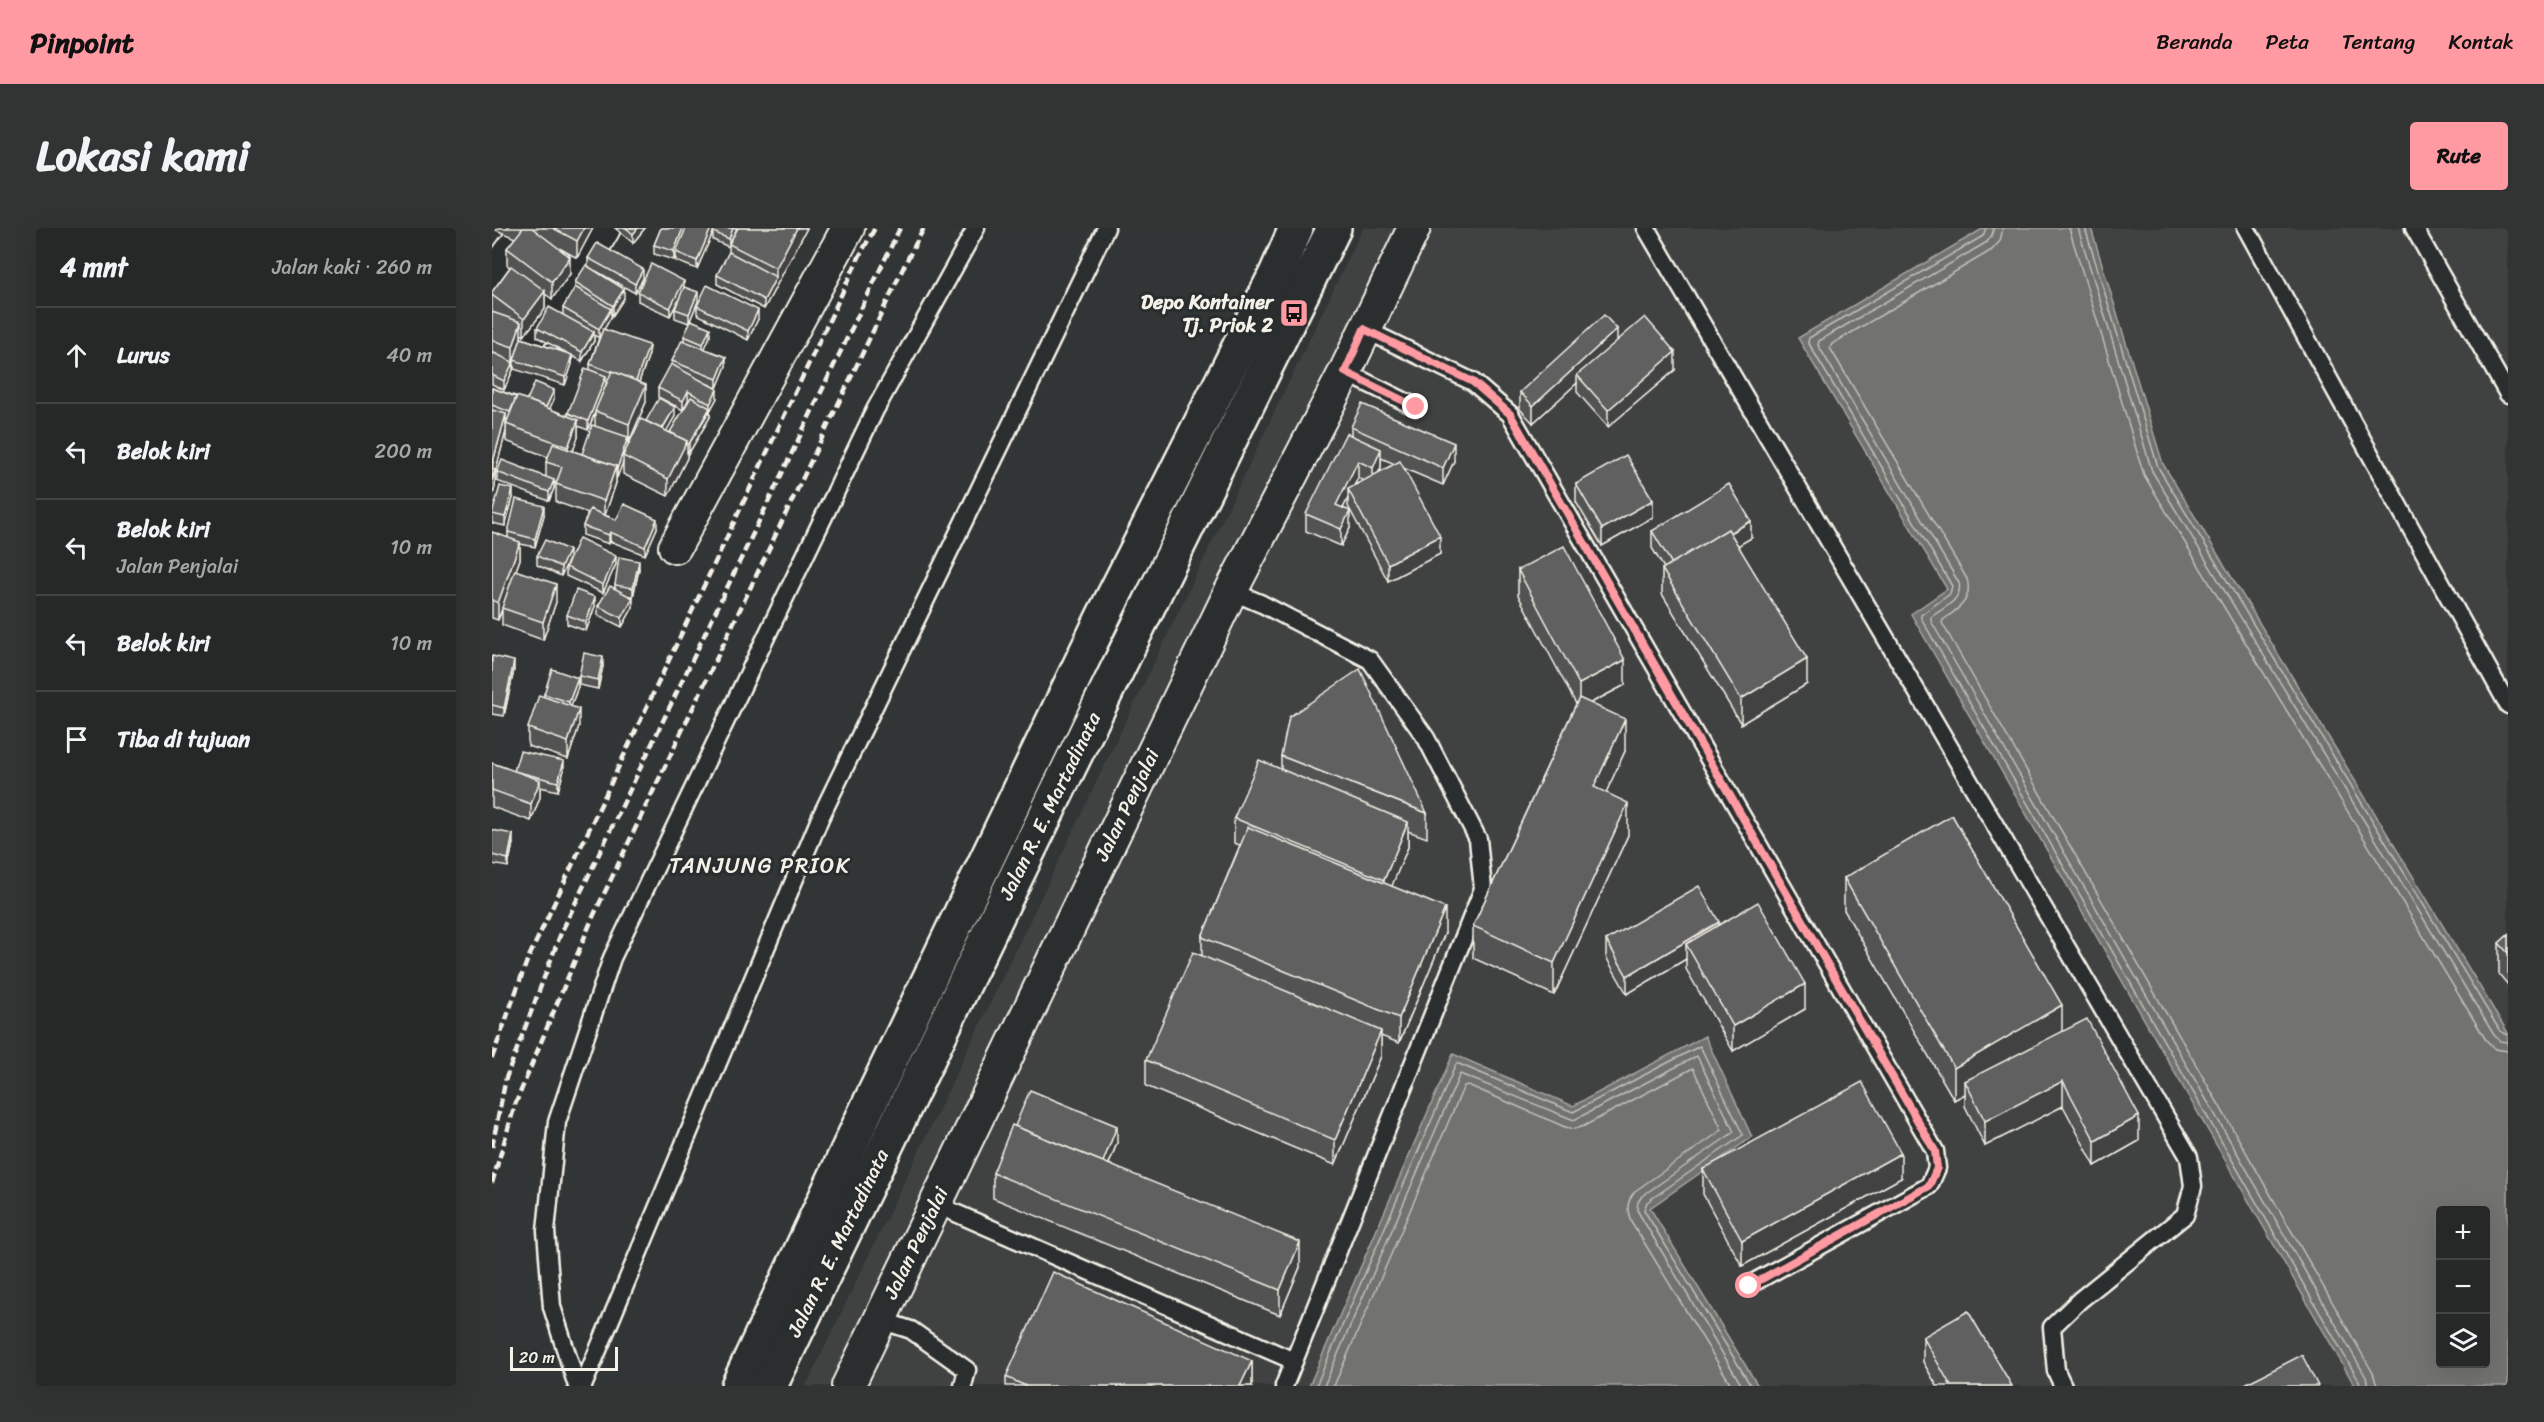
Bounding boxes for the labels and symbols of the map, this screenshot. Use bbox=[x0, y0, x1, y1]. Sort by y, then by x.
place label: Depo Kontainer Tj. Priok 2 bbox=[1141, 285, 1275, 343]
bus stop icon: Depo Kontainer Tj. Priok 2 bbox=[1278, 297, 1310, 329]
route end bbox=[1402, 393, 1428, 419]
street label: Jalan R. E. Martadinata bbox=[989, 705, 1111, 907]
street label: Jalan Penjalai bbox=[1084, 742, 1169, 868]
district label: TANJUNG PRIOK bbox=[669, 846, 851, 885]
street label: Jalan R. E. Martadinata bbox=[777, 1142, 899, 1344]
street label: Jalan Penjalai bbox=[873, 1180, 958, 1306]
route start bbox=[1735, 1272, 1761, 1298]
scale bar bbox=[510, 1344, 618, 1372]

